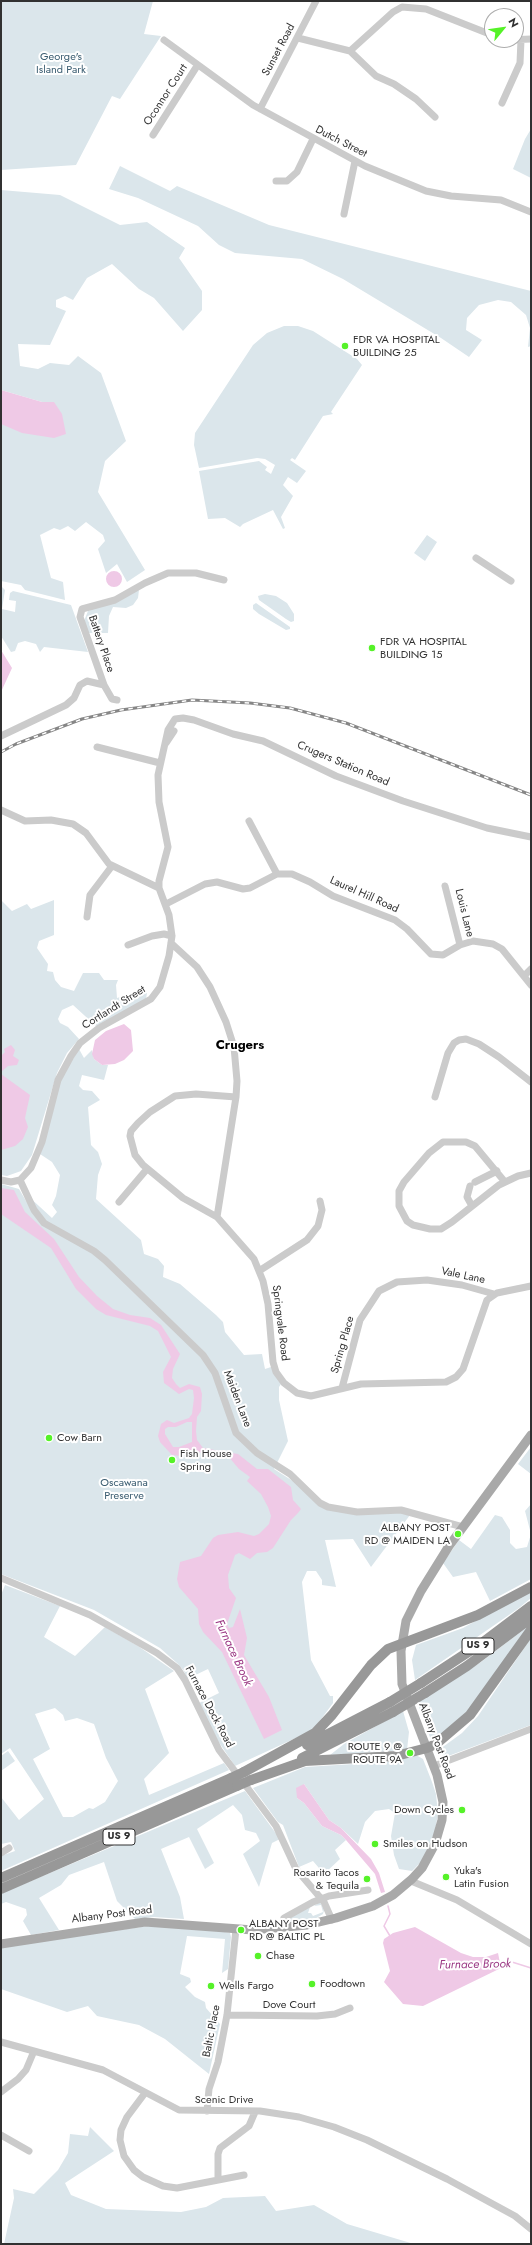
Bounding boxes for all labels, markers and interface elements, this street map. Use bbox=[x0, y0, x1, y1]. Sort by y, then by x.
north arrow bbox=[484, 8, 524, 48]
text: N bbox=[505, 15, 523, 30]
street label: Sunset Road bbox=[260, 22, 298, 78]
park label: George's Island Park bbox=[36, 50, 86, 76]
street label: Oconnor Court bbox=[141, 62, 191, 128]
street label: Dutch Street bbox=[313, 123, 369, 161]
place label: FDR VA HOSPITAL BUILDING 25 bbox=[353, 333, 440, 359]
marker: FDR VA HOSPITAL BUILDING 25 bbox=[340, 341, 350, 351]
street label: Battery Place bbox=[85, 614, 117, 674]
place label: FDR VA HOSPITAL BUILDING 15 bbox=[380, 635, 467, 661]
marker: FDR VA HOSPITAL BUILDING 15 bbox=[367, 643, 377, 653]
street label: Crugers Station Road bbox=[295, 739, 391, 789]
street label: Laurel Hill Road bbox=[328, 874, 400, 916]
street label: Louis Lane bbox=[452, 888, 476, 938]
street label: Cortlandt Street bbox=[80, 983, 148, 1033]
district label: Crugers bbox=[216, 1038, 264, 1054]
street label: Vale Lane bbox=[440, 1265, 486, 1287]
street label: Springvale Road bbox=[269, 1284, 291, 1362]
street label: Spring Place bbox=[329, 1315, 357, 1375]
street label: Maiden Lane bbox=[220, 1369, 254, 1429]
place label: Cow Barn bbox=[57, 1431, 102, 1445]
marker: Cow Barn bbox=[44, 1433, 54, 1443]
place label: Fish House Spring bbox=[180, 1447, 232, 1473]
marker: Fish House Spring bbox=[167, 1455, 177, 1465]
park label: Oscawana Preserve bbox=[100, 1476, 148, 1502]
place label: ALBANY POST RD @ MAIDEN LA bbox=[365, 1521, 450, 1547]
marker: ALBANY POST RD @ MAIDEN LA bbox=[453, 1529, 463, 1539]
water label: Furnace Brook bbox=[211, 1617, 255, 1689]
road number: US 9 bbox=[462, 1638, 494, 1654]
street label: Furnace Dock Road bbox=[182, 1664, 236, 1750]
street label: Albany Post Road bbox=[415, 1701, 457, 1781]
place label: ROUTE 9 @ ROUTE 9A bbox=[348, 1740, 402, 1766]
marker: ROUTE 9 @ ROUTE 9A bbox=[405, 1748, 415, 1758]
place label: Down Cycles bbox=[394, 1803, 454, 1817]
marker: Down Cycles bbox=[457, 1805, 467, 1815]
road number: US 9 bbox=[103, 1829, 135, 1845]
place label: Smiles on Hudson bbox=[383, 1837, 468, 1851]
marker: Smiles on Hudson bbox=[370, 1839, 380, 1849]
place label: Yuka's Latin Fusion bbox=[454, 1864, 509, 1890]
place label: Rosarito Tacos & Tequila bbox=[294, 1866, 359, 1892]
marker: Yuka's Latin Fusion bbox=[441, 1872, 451, 1882]
marker: Rosarito Tacos & Tequila bbox=[362, 1874, 372, 1884]
street label: Albany Post Road bbox=[71, 1904, 153, 1926]
place label: ALBANY POST RD @ BALTIC PL bbox=[249, 1917, 325, 1943]
marker: ALBANY POST RD @ BALTIC PL bbox=[236, 1925, 246, 1935]
place label: Chase bbox=[266, 1949, 295, 1963]
marker: Chase bbox=[253, 1951, 263, 1961]
water label: Furnace Brook bbox=[439, 1957, 511, 1973]
place label: Foodtown bbox=[320, 1977, 365, 1991]
place label: Wells Fargo bbox=[219, 1979, 274, 1993]
marker: Foodtown bbox=[307, 1979, 317, 1989]
marker: Wells Fargo bbox=[206, 1981, 216, 1991]
street label: Dove Court bbox=[263, 1998, 315, 2012]
street label: Baltic Place bbox=[200, 2004, 224, 2058]
street label: Scenic Drive bbox=[195, 2093, 253, 2107]

